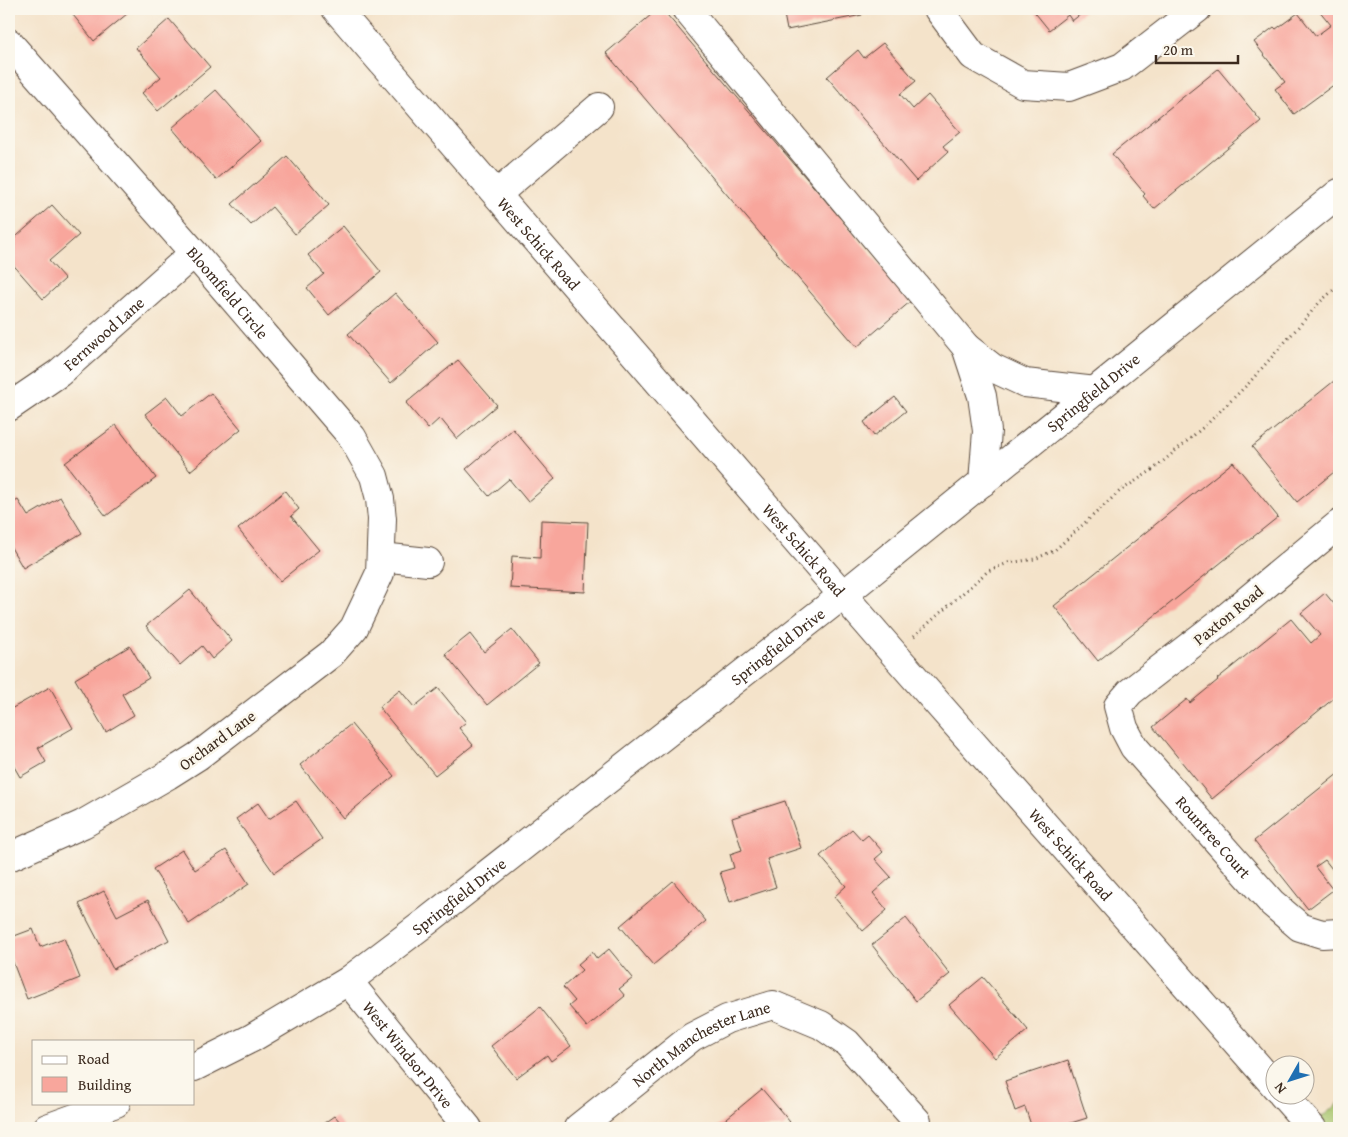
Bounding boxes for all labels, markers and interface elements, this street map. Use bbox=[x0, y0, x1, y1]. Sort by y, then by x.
scale bar bbox=[1156, 32, 1238, 64]
text: 20 m bbox=[1163, 39, 1194, 60]
street label: West Schick Road bbox=[492, 192, 586, 296]
street label: Bloomfield Circle bbox=[181, 241, 275, 344]
street label: Fernwood Lane bbox=[58, 291, 149, 376]
street label: Springfield Drive bbox=[1041, 347, 1145, 438]
street label: West Schick Road bbox=[757, 498, 851, 602]
street label: Paxton Road bbox=[1188, 579, 1269, 651]
street label: Springfield Drive bbox=[725, 602, 830, 691]
street label: Orchard Lane bbox=[174, 704, 260, 776]
street label: Rountree Court bbox=[1170, 790, 1257, 884]
street label: West Schick Road bbox=[1023, 803, 1118, 906]
street label: Springfield Drive bbox=[407, 852, 511, 941]
street label: North Manchester Lane bbox=[627, 994, 773, 1092]
street label: West Windsor Drive bbox=[357, 996, 459, 1113]
legend bbox=[32, 1040, 195, 1104]
text: Road bbox=[78, 1048, 109, 1069]
north arrow bbox=[1266, 1054, 1316, 1104]
text: Building bbox=[78, 1074, 132, 1095]
text: N bbox=[1269, 1078, 1291, 1098]

